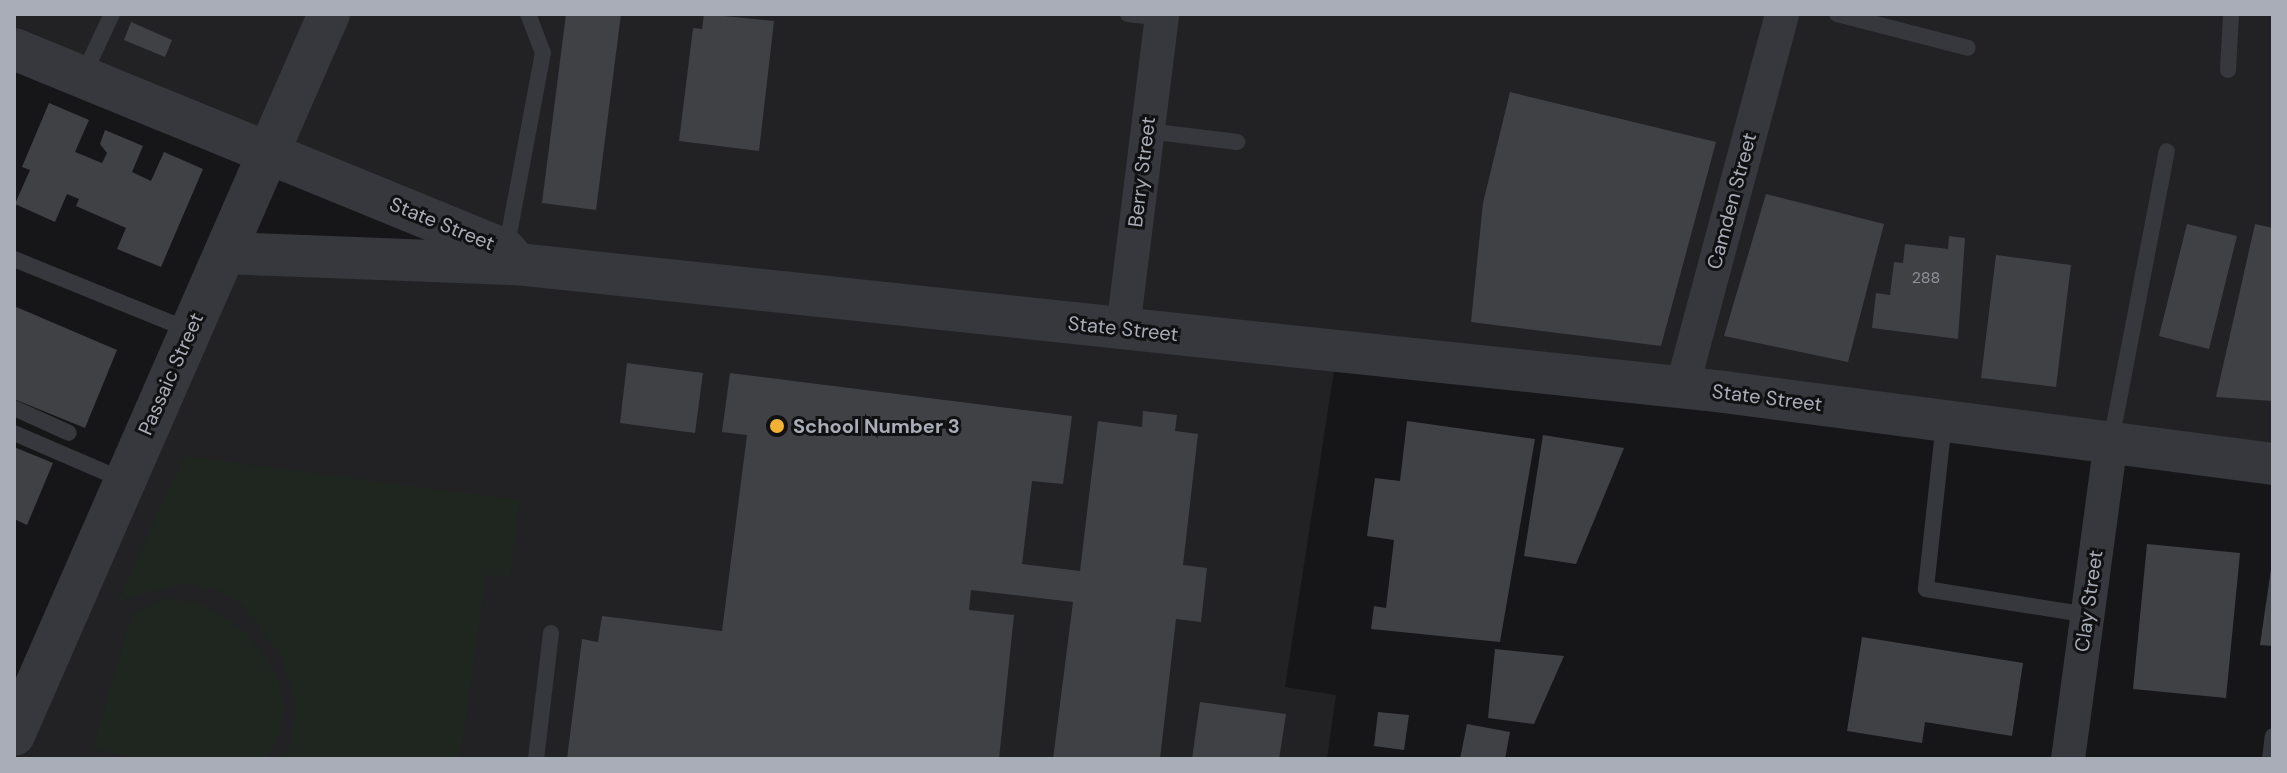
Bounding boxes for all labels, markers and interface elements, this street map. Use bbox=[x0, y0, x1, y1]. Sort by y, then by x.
street label: Berry Street bbox=[1123, 115, 1161, 229]
street label: Camden Street bbox=[1702, 130, 1762, 272]
street label: State Street bbox=[386, 192, 498, 256]
house number: 288 bbox=[1912, 268, 1940, 288]
street label: Passaic Street bbox=[133, 309, 209, 439]
street label: State Street bbox=[1067, 311, 1179, 347]
street label: State Street bbox=[1710, 379, 1824, 417]
place label: School Number 3 bbox=[793, 414, 960, 438]
marker: School Number 3 bbox=[768, 417, 786, 435]
street label: Clay Street bbox=[2070, 549, 2108, 653]

